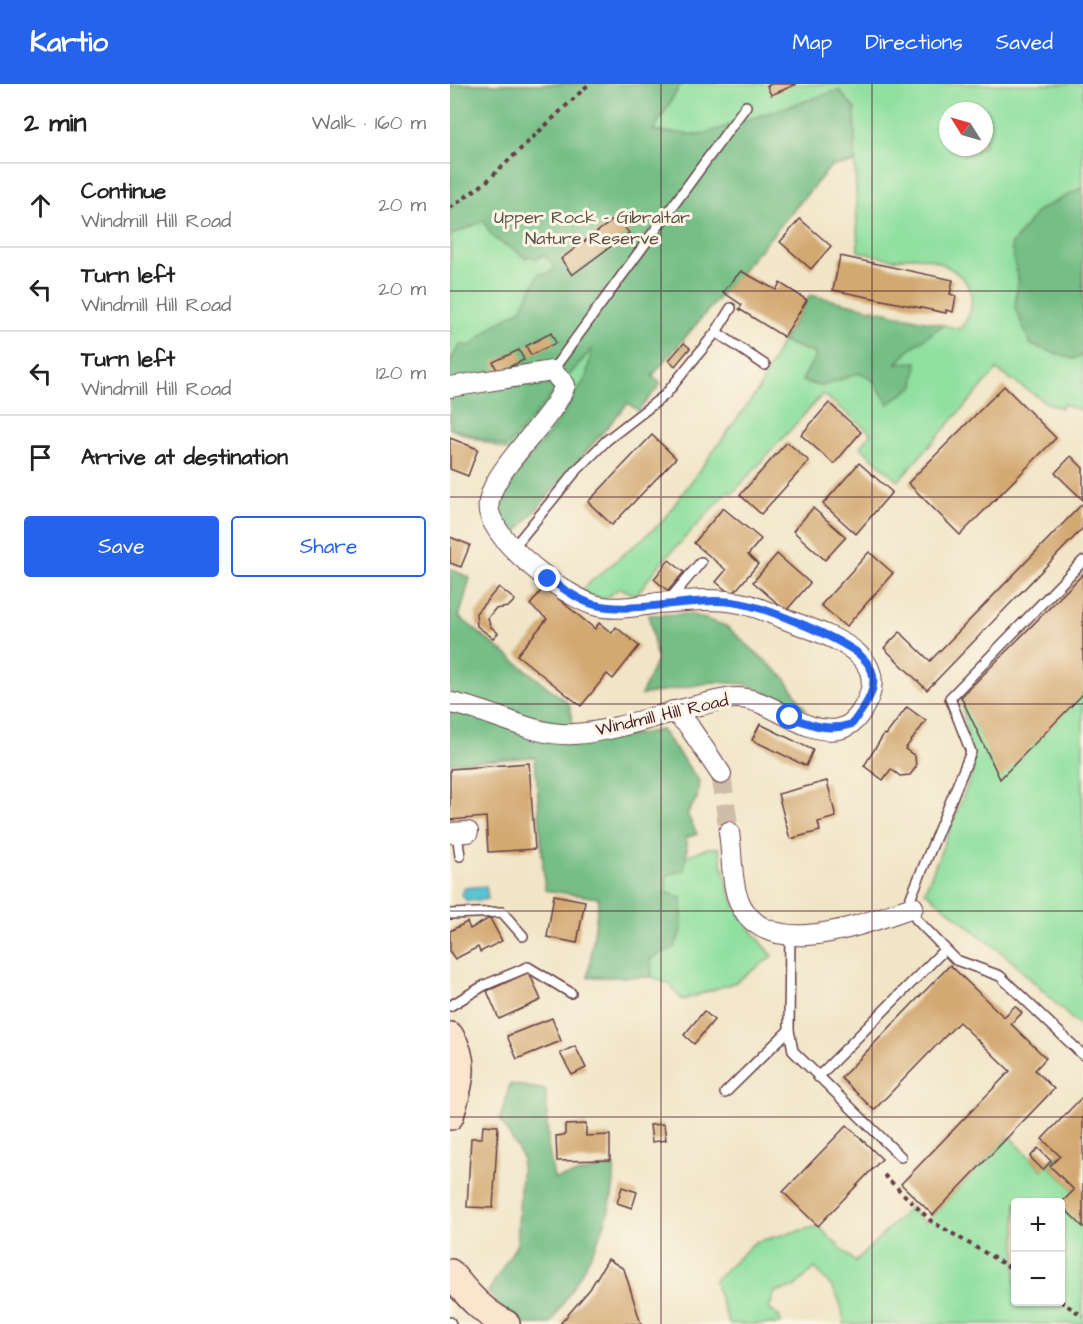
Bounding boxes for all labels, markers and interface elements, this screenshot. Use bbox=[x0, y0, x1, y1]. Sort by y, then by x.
text: Kartio bbox=[30, 23, 108, 62]
text: Map bbox=[792, 28, 832, 57]
text: Directions bbox=[865, 28, 963, 57]
text: Saved bbox=[996, 28, 1053, 57]
north arrow bbox=[939, 102, 993, 156]
text: 2 min bbox=[24, 105, 86, 141]
text: Walk · 160 m bbox=[311, 109, 426, 137]
text: Continue bbox=[81, 176, 166, 207]
icon: ahead bbox=[24, 189, 57, 222]
text: 20 m bbox=[378, 191, 426, 219]
park label: Upper Rock - Gibraltar Nature Reserve bbox=[494, 205, 690, 251]
text: Windmill Hill Road bbox=[81, 207, 231, 235]
text: Turn left bbox=[81, 260, 175, 291]
icon: left bbox=[24, 273, 57, 306]
text: 20 m bbox=[378, 275, 426, 303]
text: Windmill Hill Road bbox=[81, 291, 231, 319]
text: Turn left bbox=[81, 344, 175, 375]
icon: left bbox=[24, 357, 57, 390]
text: 120 m bbox=[376, 359, 426, 387]
text: Windmill Hill Road bbox=[81, 375, 231, 403]
icon: arrive bbox=[24, 441, 57, 474]
text: Arrive at destination bbox=[81, 442, 288, 473]
button: Save bbox=[24, 516, 219, 577]
button: Share bbox=[231, 516, 426, 577]
route end bbox=[534, 565, 560, 591]
street label: Windmill Hill Road bbox=[593, 688, 731, 742]
route start bbox=[776, 703, 802, 729]
map controls bbox=[1011, 1198, 1065, 1306]
button: + bbox=[1011, 1198, 1065, 1252]
button: − bbox=[1011, 1252, 1065, 1306]

